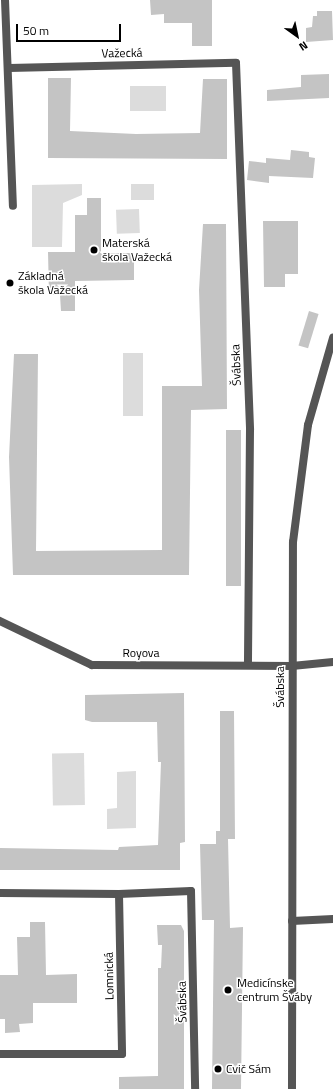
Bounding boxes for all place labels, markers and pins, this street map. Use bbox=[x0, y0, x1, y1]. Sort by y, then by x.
place label: Materská škola Važecká bbox=[102, 236, 172, 264]
marker: Materská škola Važecká bbox=[89, 245, 99, 255]
place label: Základná škola Važecká bbox=[18, 269, 88, 297]
marker: Základná škola Važecká bbox=[5, 278, 15, 288]
place label: Medicínske centrum Šváby bbox=[237, 976, 312, 1004]
marker: Medicínske centrum Šváby bbox=[222, 984, 234, 996]
place label: Cvič Sám bbox=[226, 1062, 271, 1076]
marker: Cvič Sám bbox=[213, 1064, 223, 1074]

